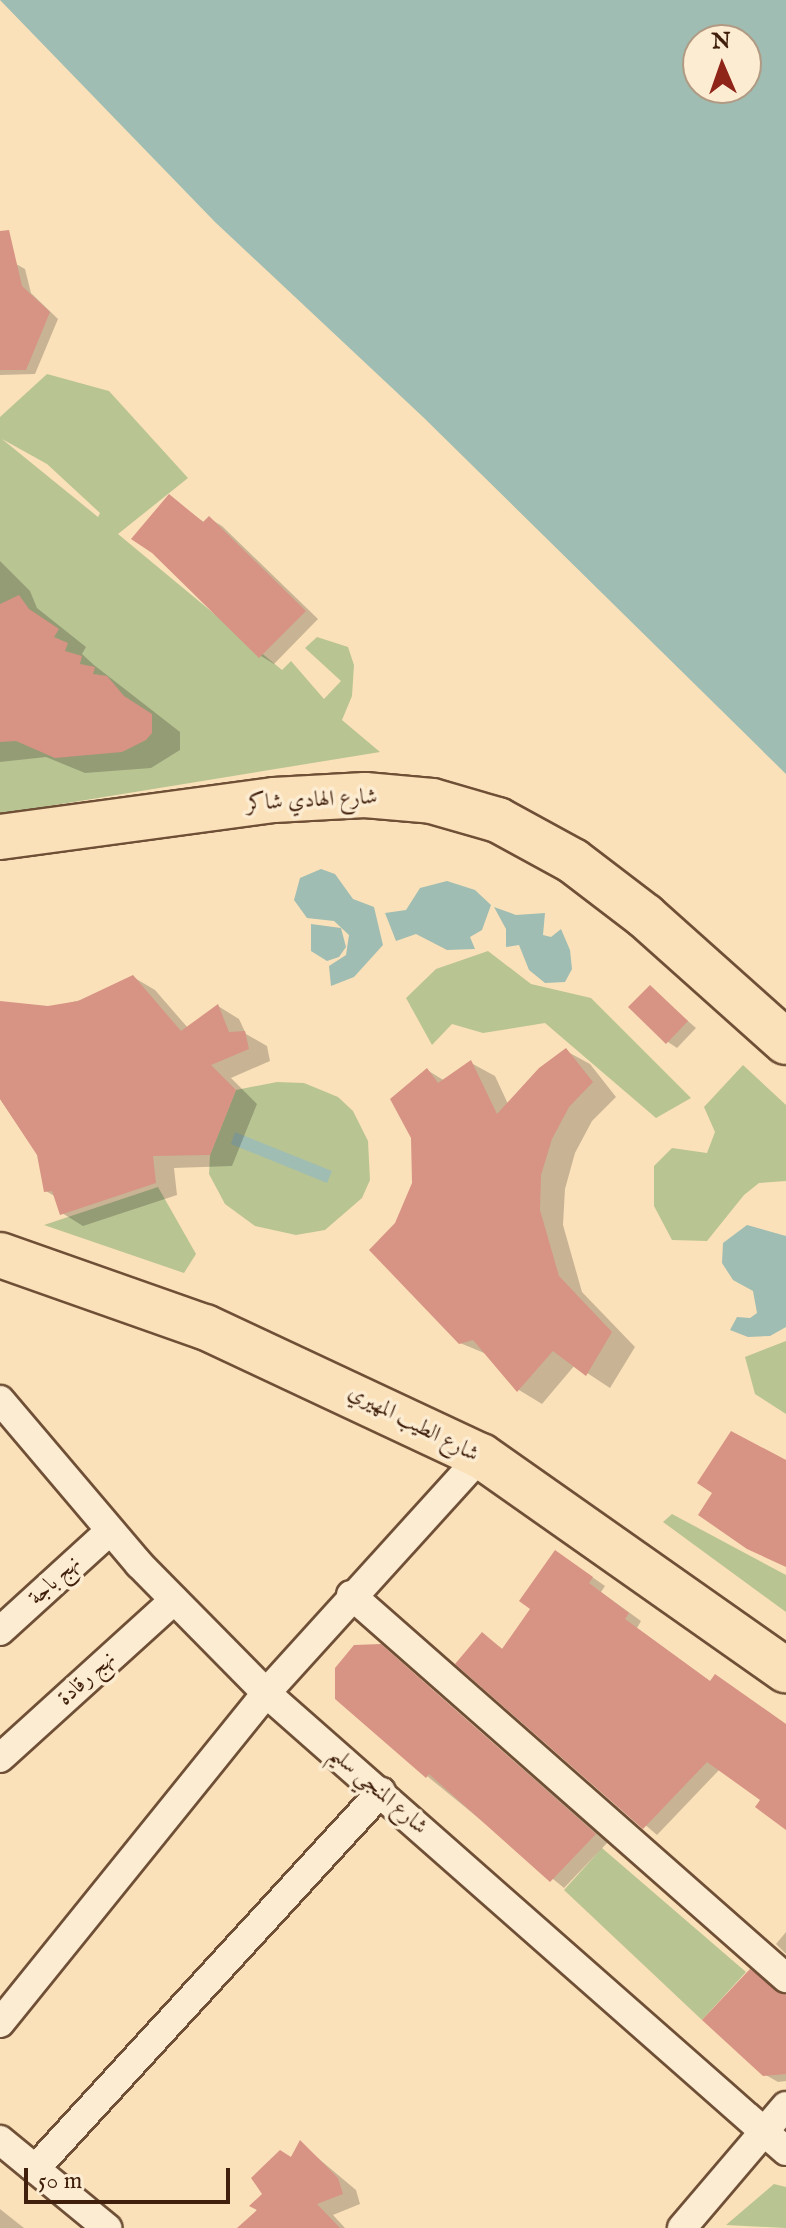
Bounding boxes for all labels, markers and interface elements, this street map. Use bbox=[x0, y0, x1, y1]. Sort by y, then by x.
north arrow bbox=[682, 24, 762, 104]
text: N bbox=[711, 28, 731, 56]
street label: شارع الهادي شاكر bbox=[246, 784, 378, 818]
street label: شارع الطيب المهيري bbox=[343, 1380, 483, 1468]
street label: نهج باجة bbox=[24, 1550, 86, 1612]
street label: نهج رقادة bbox=[53, 1646, 121, 1712]
street label: شارع المنجي سليم bbox=[324, 1741, 432, 1841]
scale bar bbox=[28, 2152, 234, 2202]
text: 50 m bbox=[38, 2166, 82, 2197]

